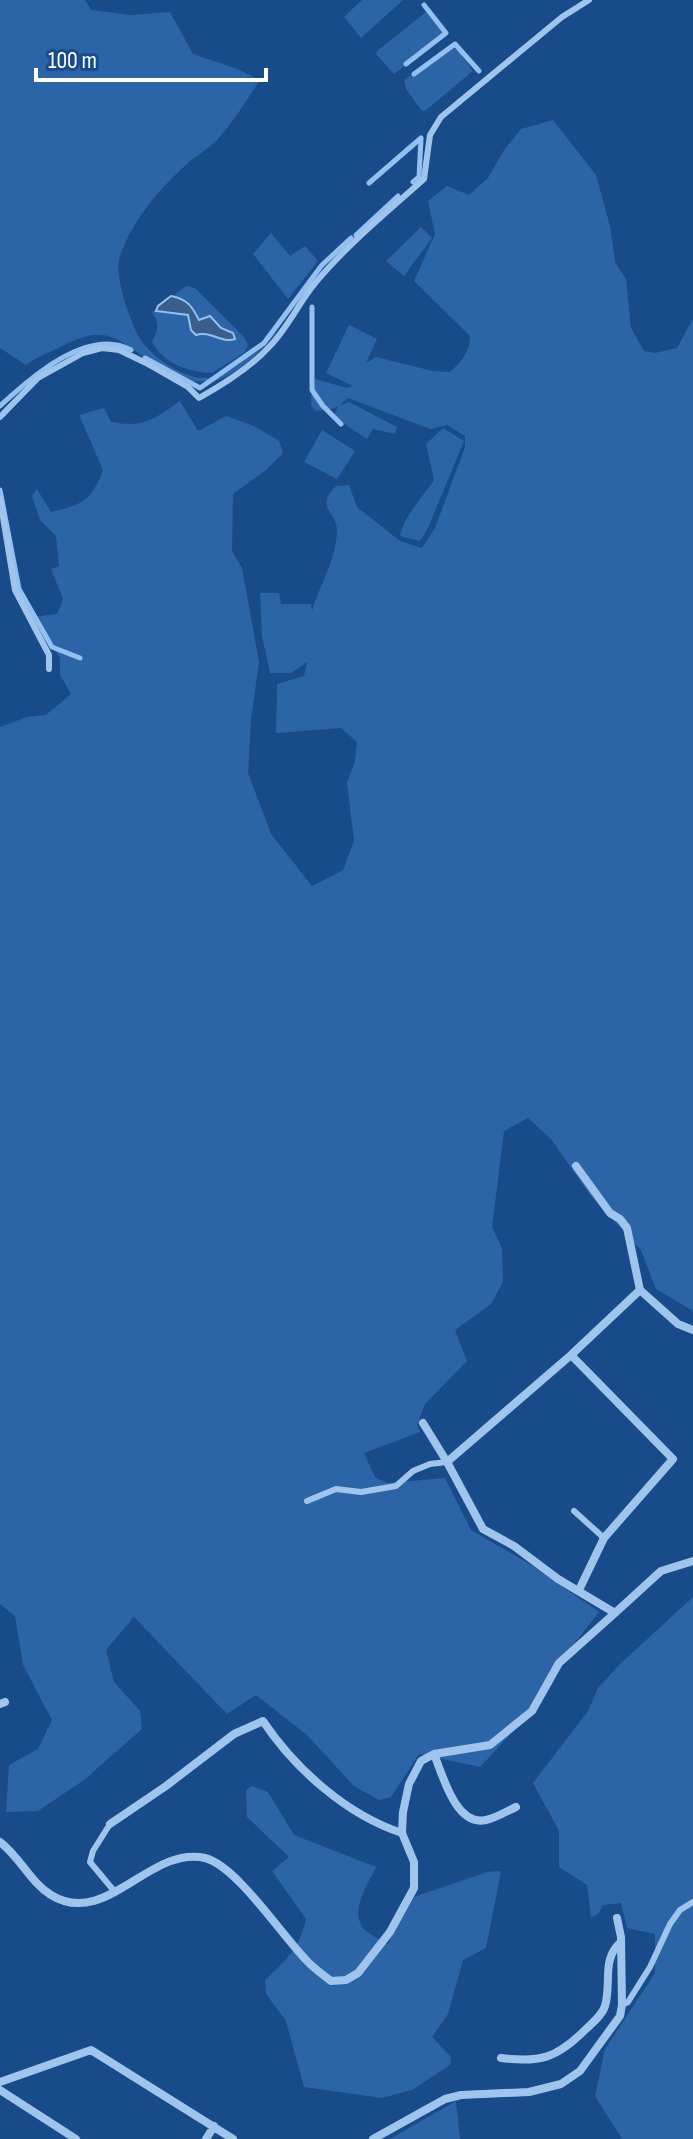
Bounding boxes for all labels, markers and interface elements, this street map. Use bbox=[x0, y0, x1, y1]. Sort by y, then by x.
scale bar bbox=[36, 32, 266, 82]
text: 100 m bbox=[48, 46, 97, 75]

